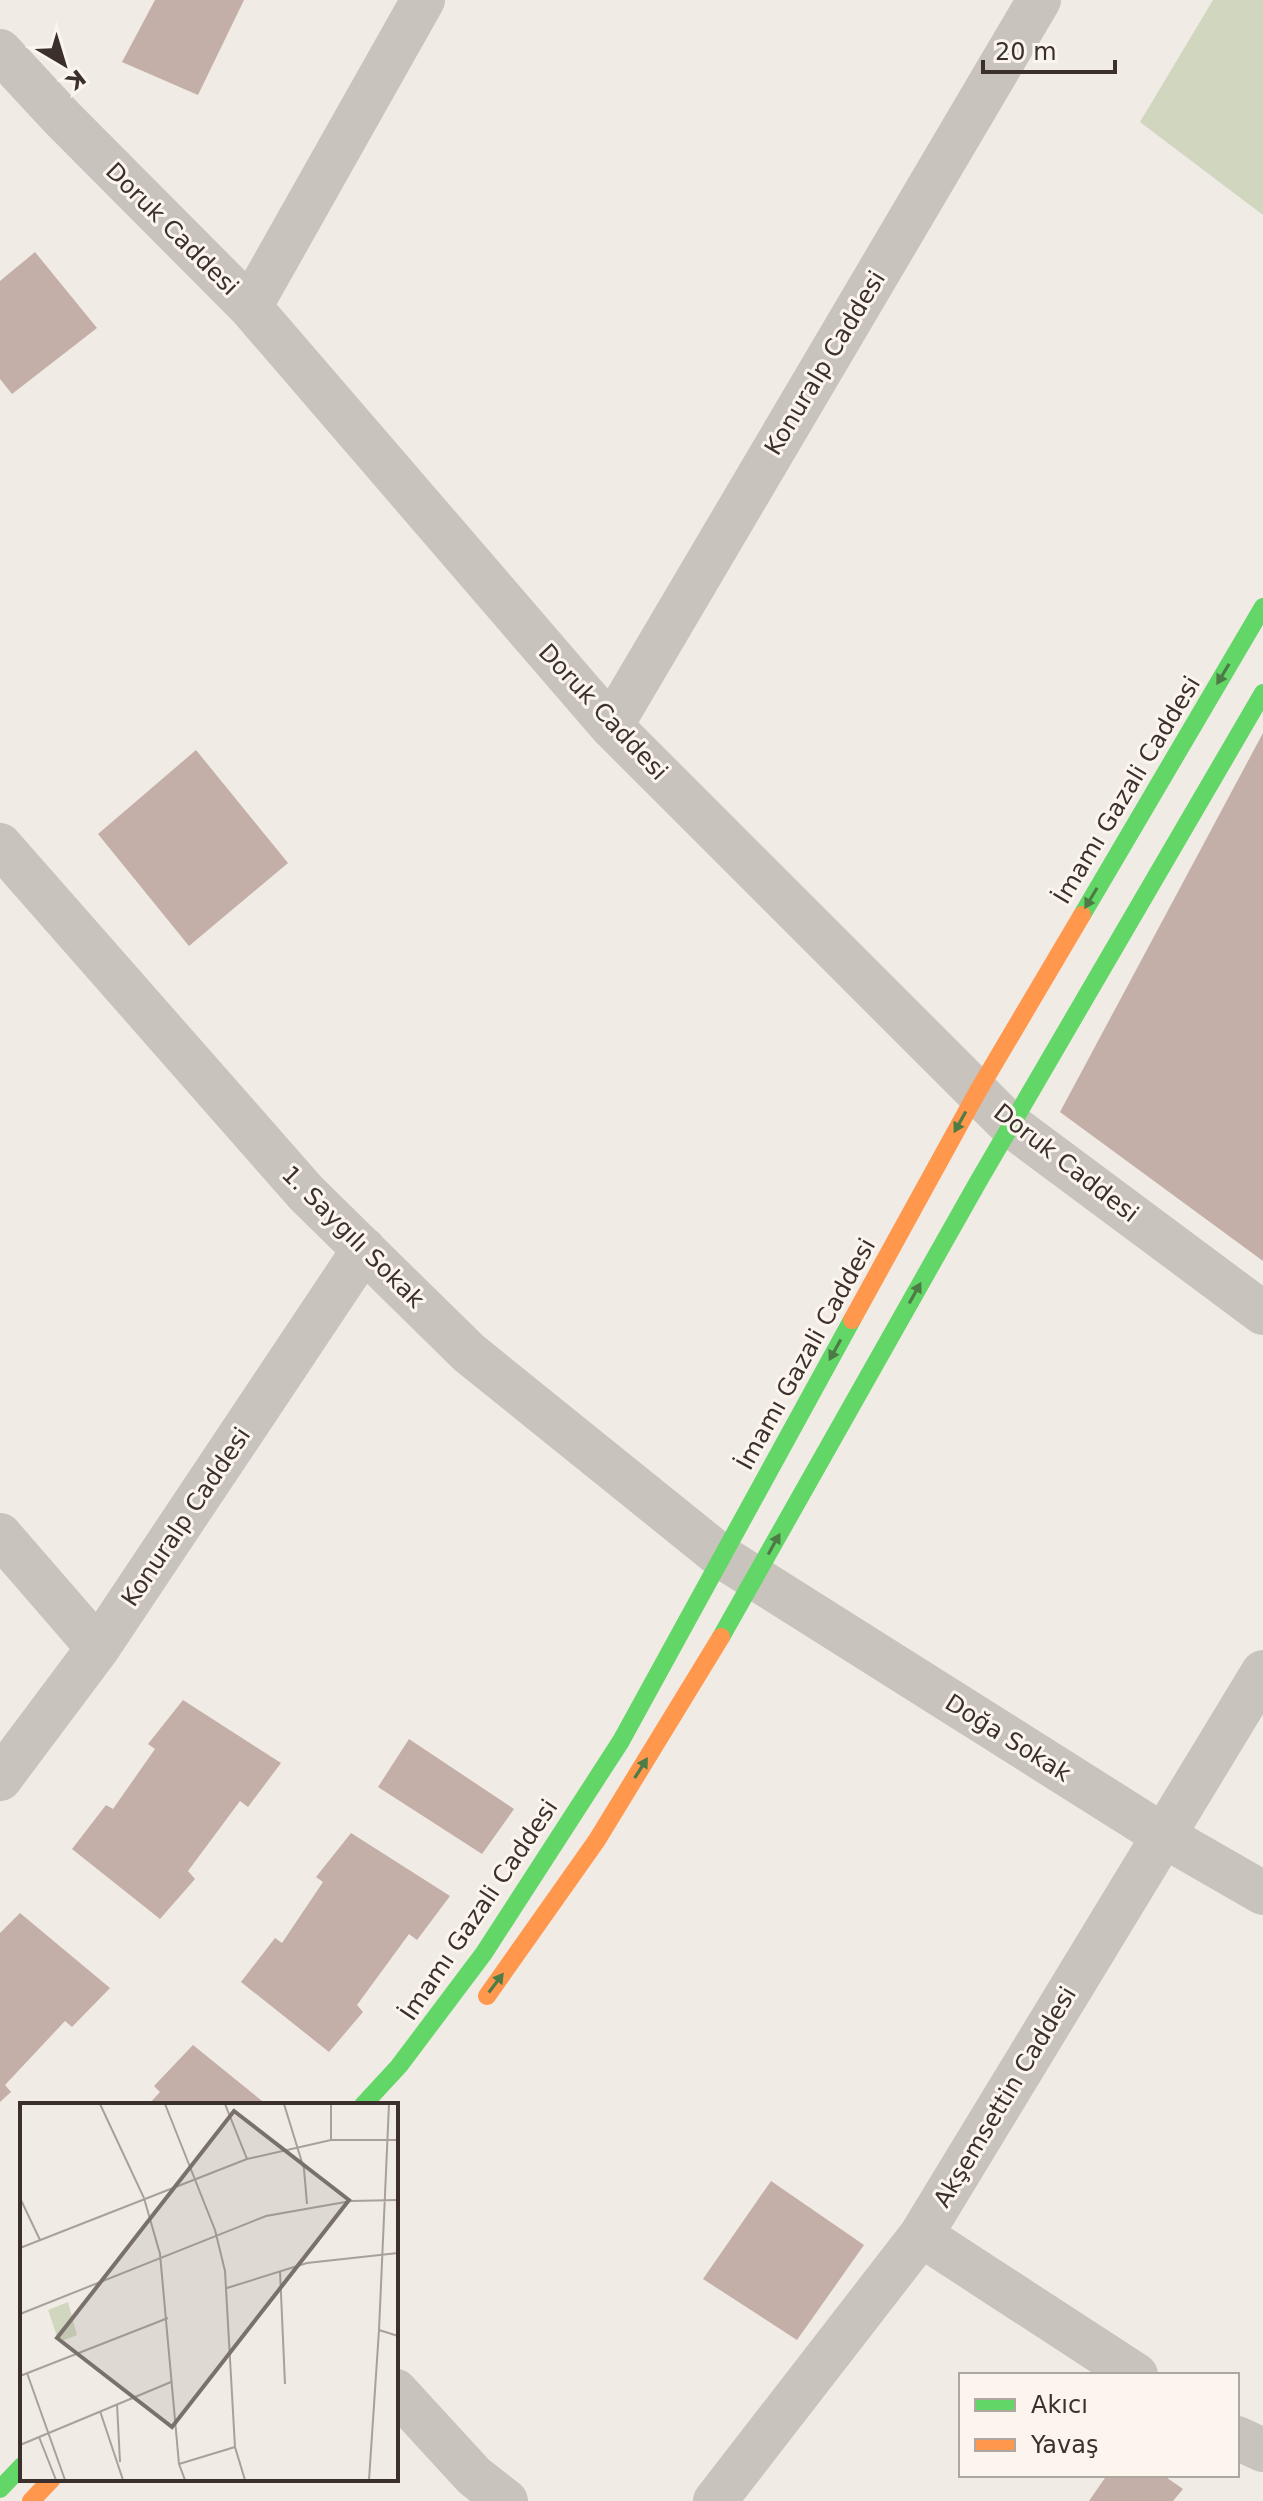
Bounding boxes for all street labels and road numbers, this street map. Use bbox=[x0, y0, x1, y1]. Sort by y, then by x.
street label: Doruk Caddesi bbox=[100, 157, 244, 301]
street label: Konuralp Caddesi bbox=[759, 266, 891, 460]
street label: Doruk Caddesi bbox=[533, 638, 673, 786]
street label: İmamı Gazali Caddesi bbox=[1047, 671, 1206, 909]
street label: Doruk Caddesi bbox=[988, 1098, 1144, 1228]
street label: 1. Saygılı Sokak bbox=[276, 1160, 430, 1314]
street label: İmamı Gazali Caddesi bbox=[730, 1233, 881, 1475]
street label: Konuralp Caddesi bbox=[116, 1422, 256, 1612]
street label: Doğa Sokak bbox=[940, 1688, 1076, 1788]
street label: İmamı Gazali Caddesi bbox=[394, 1794, 563, 2026]
street label: Akşemsettin Caddesi bbox=[928, 1982, 1082, 2212]

